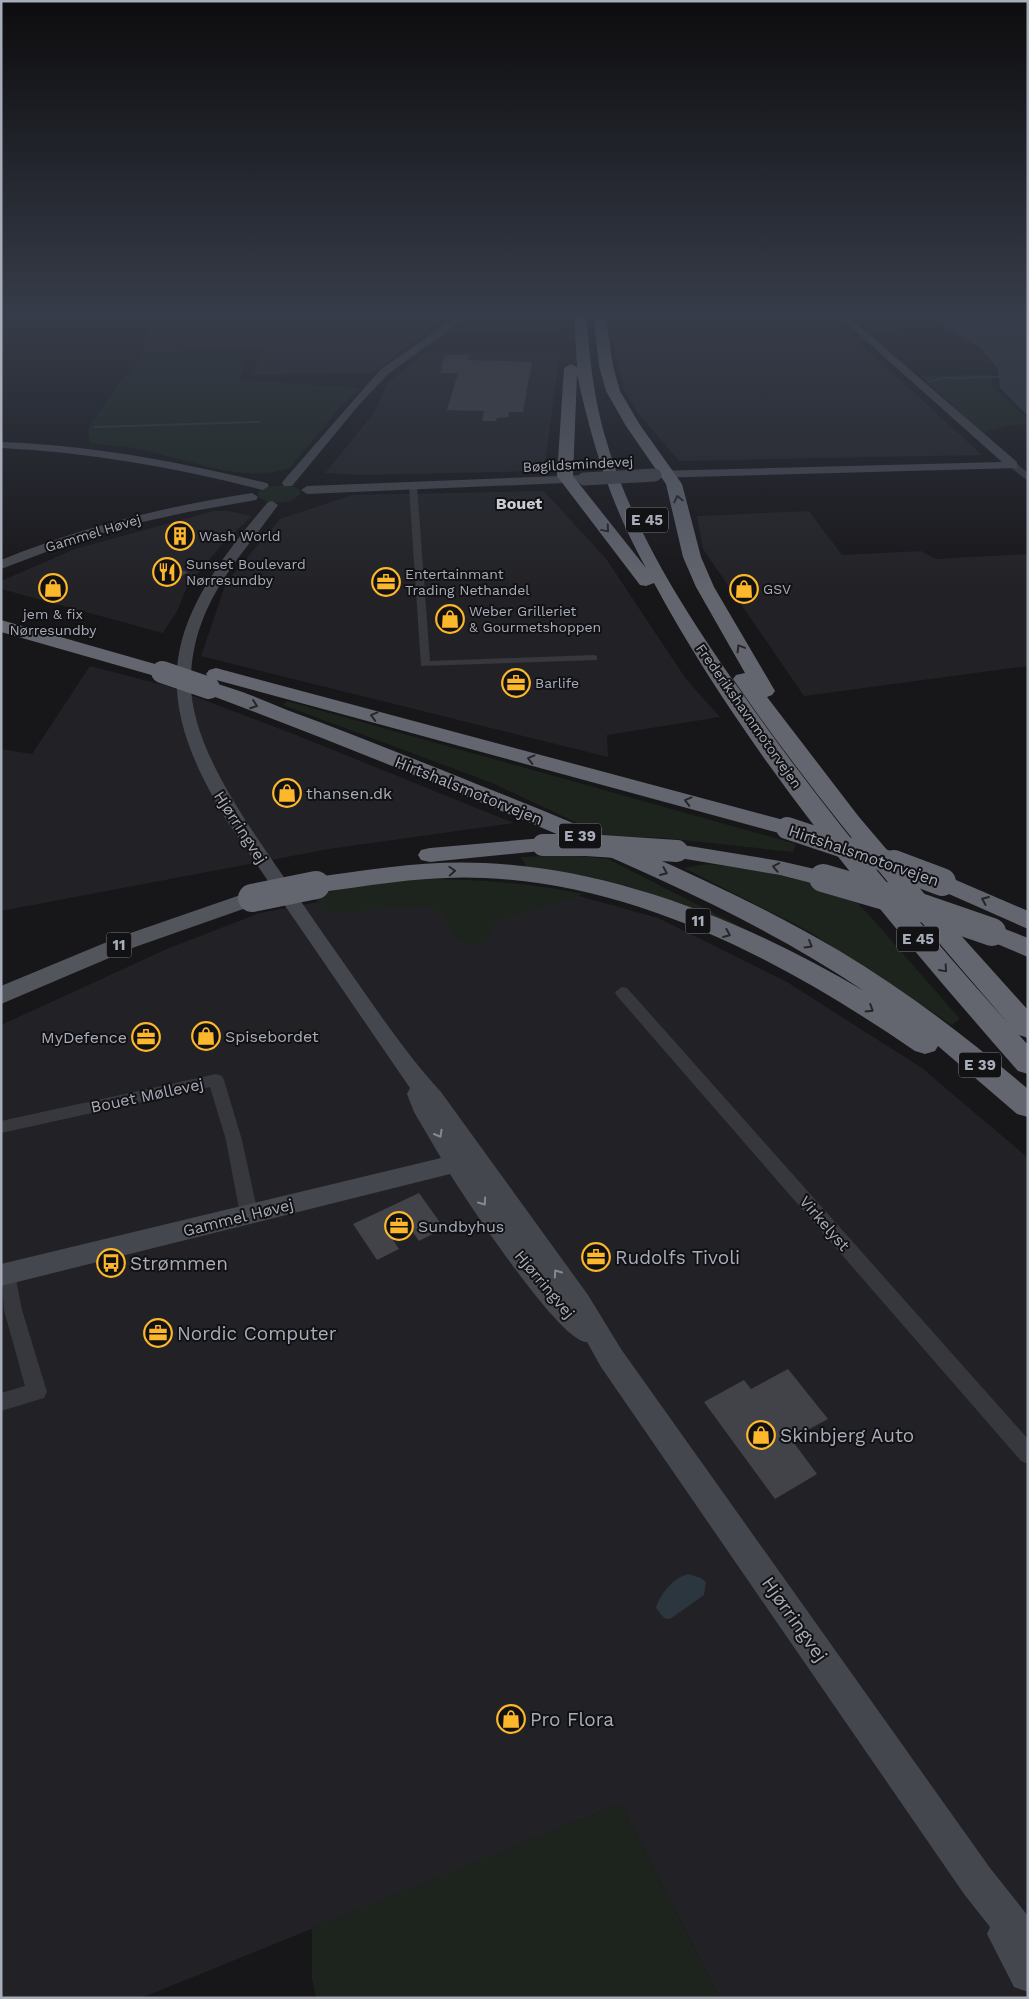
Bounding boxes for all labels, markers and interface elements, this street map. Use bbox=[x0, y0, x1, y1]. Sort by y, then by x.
street label: Bøgildsmindevej bbox=[522, 453, 634, 475]
district label: Bouet bbox=[496, 494, 542, 513]
one-way arrow bbox=[673, 495, 684, 504]
road number: E 45 bbox=[626, 508, 668, 532]
street label: Gammel Høvej bbox=[43, 511, 143, 555]
building icon: Wash World bbox=[165, 521, 195, 551]
one-way arrow bbox=[600, 523, 609, 532]
place label: Wash World bbox=[199, 528, 280, 544]
place label: Sunset Boulevard Nørresundby bbox=[186, 556, 306, 588]
restaurant icon: Sunset Boulevard Nørresundby bbox=[152, 557, 182, 587]
place label: Entertainmant Trading Nethandel bbox=[405, 566, 530, 598]
office icon: Entertainmant Trading Nethandel bbox=[371, 567, 401, 597]
shop icon: jem & fix Nørresundby bbox=[38, 573, 68, 603]
shop icon: GSV bbox=[729, 574, 759, 604]
place label: GSV bbox=[763, 581, 791, 597]
place label: Weber Grilleriet & Gourmetshoppen bbox=[469, 603, 601, 635]
shop icon: Weber Grilleriet & Gourmetshoppen bbox=[435, 604, 465, 634]
place label: jem & fix Nørresundby bbox=[9, 606, 97, 638]
street label: Frederikshavnmotorvejen bbox=[693, 641, 805, 791]
one-way arrow bbox=[736, 645, 746, 654]
office icon: Barlife bbox=[501, 668, 531, 698]
place label: Barlife bbox=[535, 675, 579, 691]
one-way arrow bbox=[250, 699, 258, 709]
one-way arrow bbox=[371, 712, 379, 722]
street label: Hirtshalsmotorvejen bbox=[392, 752, 546, 829]
one-way arrow bbox=[528, 754, 536, 764]
shop icon: thansen.dk bbox=[272, 778, 302, 808]
place label: thansen.dk bbox=[306, 784, 392, 803]
street label: Hjørringvej bbox=[210, 787, 271, 867]
one-way arrow bbox=[684, 796, 693, 806]
street label: Hirtshalsmotorvejen bbox=[786, 821, 942, 890]
road number: E 39 bbox=[559, 824, 601, 848]
one-way arrow bbox=[772, 862, 780, 873]
one-way arrow bbox=[659, 865, 668, 876]
one-way arrow bbox=[448, 866, 456, 876]
one-way arrow bbox=[981, 896, 990, 907]
road number: 11 bbox=[686, 908, 710, 934]
road number: E 45 bbox=[897, 926, 939, 952]
one-way arrow bbox=[722, 927, 731, 938]
road number: 11 bbox=[106, 932, 132, 958]
one-way arrow bbox=[804, 938, 813, 948]
one-way arrow bbox=[939, 963, 947, 972]
one-way arrow bbox=[865, 1003, 874, 1013]
shop icon: Spisebordet bbox=[191, 1021, 221, 1051]
office icon: MyDefence bbox=[131, 1022, 161, 1052]
place label: Spisebordet bbox=[225, 1027, 319, 1046]
place label: MyDefence bbox=[41, 1028, 127, 1047]
road number: E 39 bbox=[959, 1052, 1001, 1078]
street label: Bouet Møllevej bbox=[89, 1074, 205, 1117]
one-way arrow bbox=[432, 1128, 442, 1137]
street label: Virkelyst bbox=[796, 1192, 854, 1255]
street label: Gammel Høvej bbox=[181, 1195, 295, 1240]
one-way arrow bbox=[477, 1196, 486, 1206]
office icon: Sundbyhus bbox=[384, 1211, 414, 1241]
place label: Sundbyhus bbox=[418, 1217, 504, 1236]
office icon: Rudolfs Tivoli bbox=[581, 1242, 611, 1272]
street label: Hjørringvej bbox=[511, 1246, 579, 1322]
place label: Rudolfs Tivoli bbox=[615, 1246, 740, 1269]
bus stop icon: Strømmen bbox=[96, 1248, 126, 1278]
place label: Strømmen bbox=[130, 1252, 228, 1275]
one-way arrow bbox=[554, 1269, 563, 1279]
office icon: Nordic Computer bbox=[143, 1318, 173, 1348]
place label: Nordic Computer bbox=[177, 1322, 337, 1345]
shop icon: Skinbjerg Auto bbox=[746, 1420, 776, 1450]
place label: Skinbjerg Auto bbox=[780, 1424, 914, 1447]
street label: Hjørringvej bbox=[757, 1572, 832, 1666]
shop icon: Pro Flora bbox=[496, 1704, 526, 1734]
place label: Pro Flora bbox=[530, 1708, 614, 1731]

